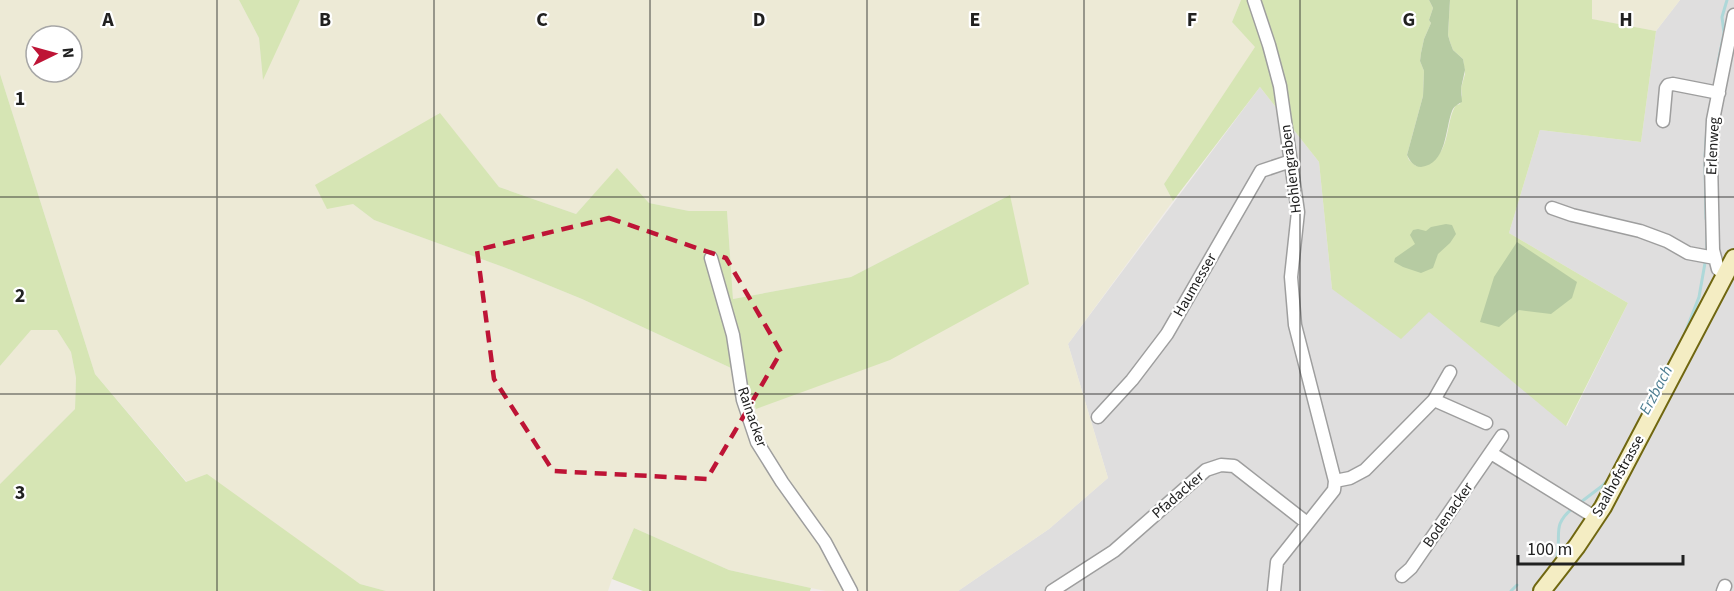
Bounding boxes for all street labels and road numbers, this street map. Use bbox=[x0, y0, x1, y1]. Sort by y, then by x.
street label: Erlenweg bbox=[1701, 116, 1725, 176]
street label: Hohlengraben bbox=[1275, 123, 1307, 215]
street label: Haumesser bbox=[1168, 248, 1222, 321]
street label: Rainacker bbox=[732, 384, 772, 451]
street label: Saalhofstrasse bbox=[1587, 431, 1649, 521]
street label: Pfadacker bbox=[1147, 466, 1209, 523]
street label: Bodenacker bbox=[1418, 478, 1479, 552]

